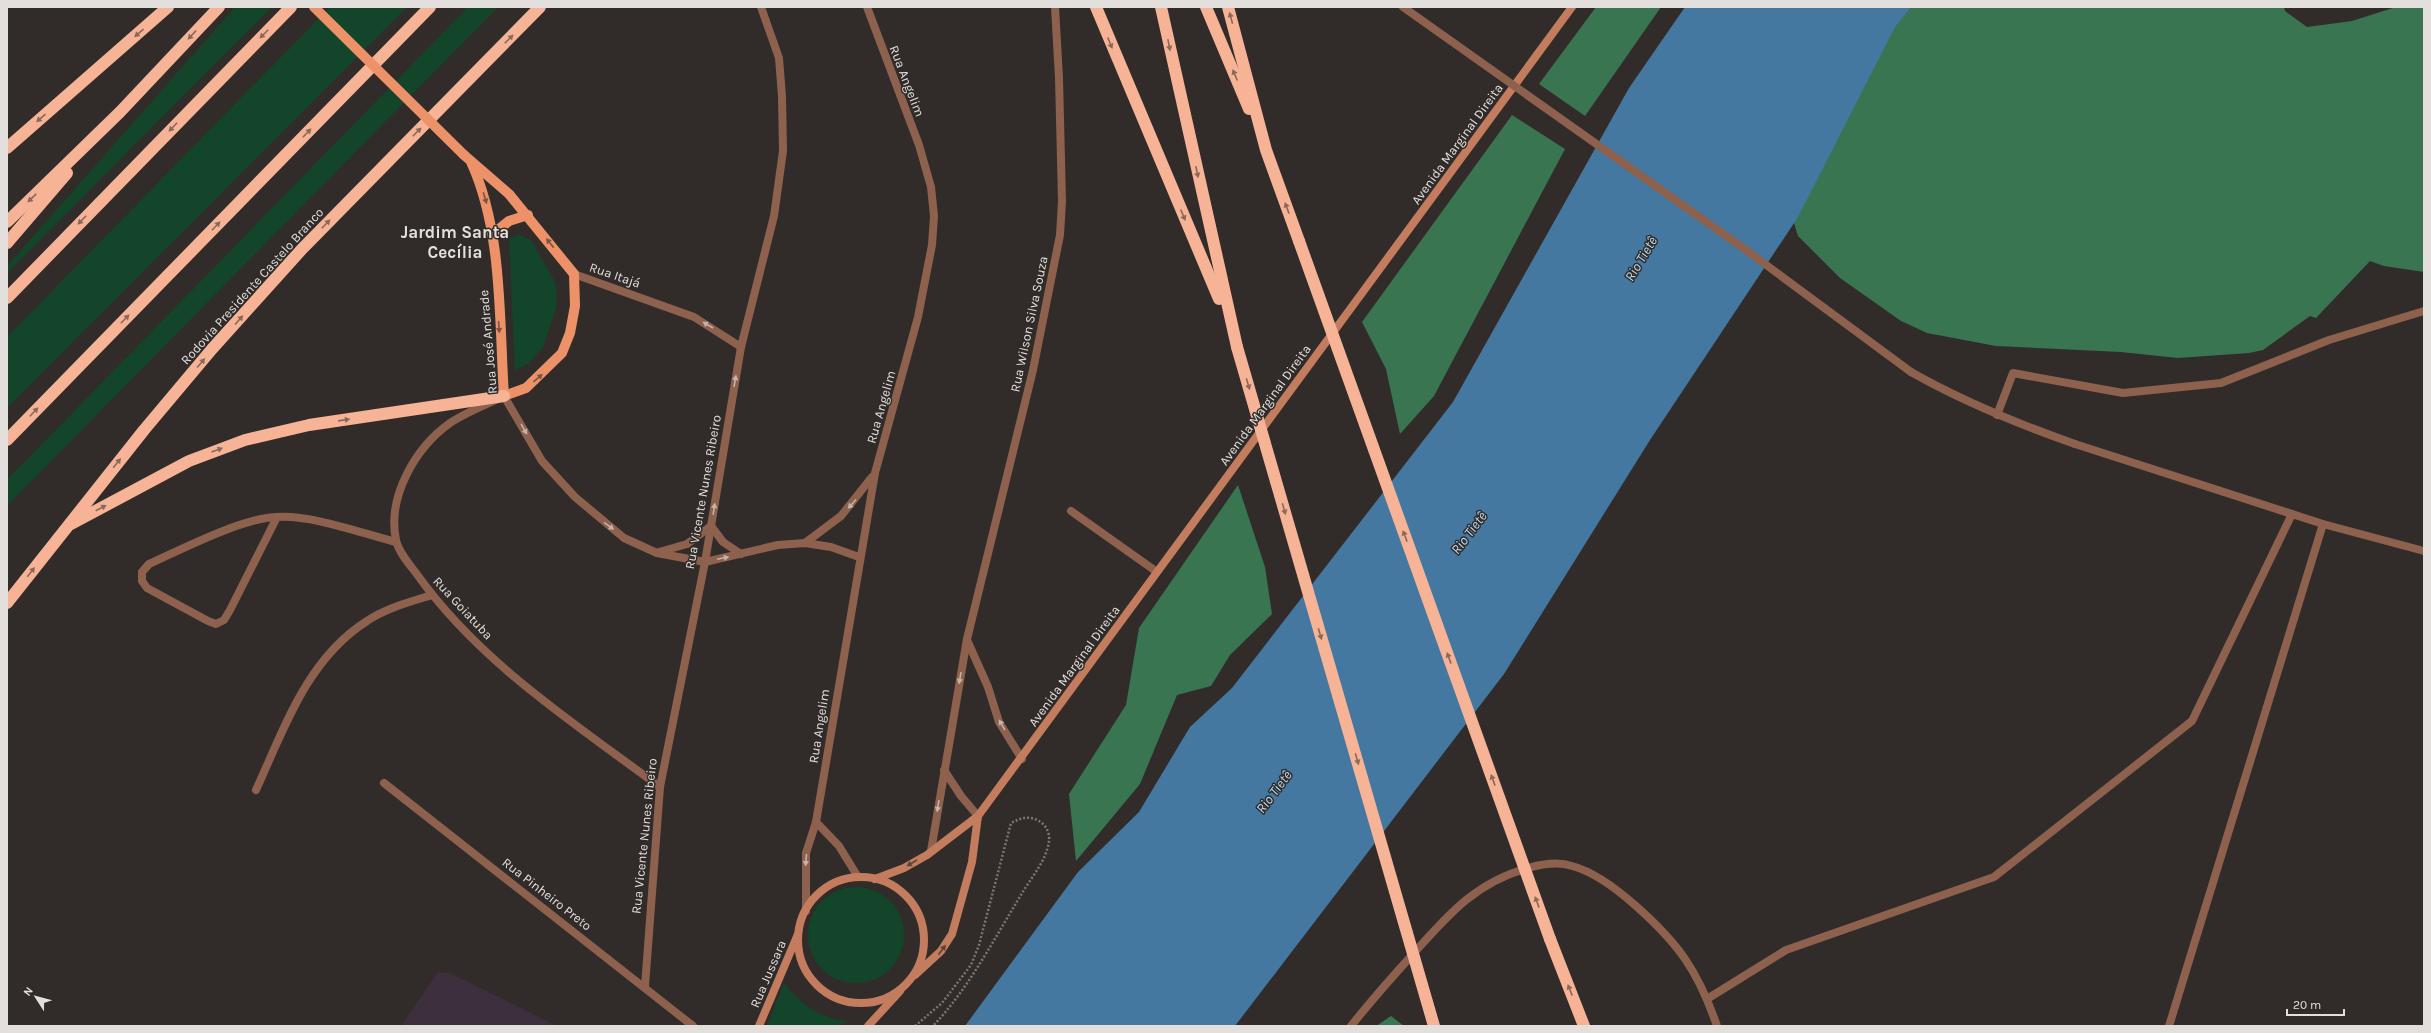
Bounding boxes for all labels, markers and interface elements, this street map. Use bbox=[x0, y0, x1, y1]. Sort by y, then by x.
one-way arrow bbox=[1228, 12, 1234, 24]
one-way arrow bbox=[134, 28, 144, 37]
one-way arrow bbox=[188, 30, 197, 40]
one-way arrow bbox=[259, 30, 269, 39]
one-way arrow bbox=[504, 34, 514, 44]
one-way arrow bbox=[1107, 38, 1113, 49]
one-way arrow bbox=[1167, 39, 1173, 51]
street label: Rua Angelim bbox=[887, 43, 927, 119]
one-way arrow bbox=[1232, 70, 1238, 81]
street label: Avenida Marginal Direita bbox=[1408, 81, 1506, 207]
one-way arrow bbox=[36, 114, 46, 123]
one-way arrow bbox=[168, 122, 177, 132]
one-way arrow bbox=[413, 127, 422, 137]
one-way arrow bbox=[302, 128, 312, 138]
one-way arrow bbox=[1194, 166, 1200, 178]
one-way arrow bbox=[27, 193, 37, 203]
one-way arrow bbox=[482, 193, 488, 205]
one-way arrow bbox=[1283, 202, 1289, 214]
street label: Rodovia Presidente Castelo Branco bbox=[178, 205, 326, 367]
one-way arrow bbox=[1180, 209, 1186, 221]
one-way arrow bbox=[77, 215, 87, 225]
one-way arrow bbox=[322, 219, 331, 229]
one-way arrow bbox=[211, 221, 221, 231]
district label: Jardim Santa Cecília bbox=[401, 222, 509, 262]
water label: Rio Tietê bbox=[1621, 233, 1661, 284]
one-way arrow bbox=[546, 238, 555, 249]
street label: Rua Wilson Silva Souza bbox=[1007, 255, 1051, 393]
street label: Rua Itajá bbox=[588, 259, 642, 291]
street label: Rua José Andrade bbox=[476, 289, 500, 395]
one-way arrow bbox=[120, 314, 130, 324]
one-way arrow bbox=[234, 315, 243, 325]
one-way arrow bbox=[496, 321, 503, 333]
one-way arrow bbox=[703, 322, 714, 329]
street label: Avenida Marginal Direita bbox=[1216, 342, 1314, 468]
one-way arrow bbox=[196, 358, 205, 368]
street label: Rua Angelim bbox=[863, 369, 899, 445]
one-way arrow bbox=[532, 373, 543, 382]
one-way arrow bbox=[732, 375, 738, 387]
one-way arrow bbox=[1245, 379, 1251, 391]
one-way arrow bbox=[29, 407, 39, 417]
street label: Rua Vicente Nunes Ribeiro bbox=[682, 414, 724, 570]
one-way arrow bbox=[337, 417, 350, 423]
one-way arrow bbox=[520, 423, 527, 435]
one-way arrow bbox=[212, 447, 224, 453]
one-way arrow bbox=[113, 457, 122, 468]
one-way arrow bbox=[847, 499, 856, 509]
one-way arrow bbox=[711, 503, 717, 516]
one-way arrow bbox=[95, 504, 107, 511]
one-way arrow bbox=[1281, 504, 1287, 516]
water label: Rio Tietê bbox=[1447, 508, 1491, 558]
one-way arrow bbox=[603, 522, 614, 530]
one-way arrow bbox=[1401, 529, 1407, 541]
one-way arrow bbox=[717, 555, 729, 561]
one-way arrow bbox=[27, 567, 35, 578]
street label: Rua Goiatuba bbox=[430, 574, 496, 642]
street label: Avenida Marginal Direita bbox=[1025, 603, 1123, 729]
one-way arrow bbox=[1317, 628, 1323, 640]
one-way arrow bbox=[1446, 651, 1452, 663]
one-way arrow bbox=[957, 672, 963, 684]
street label: Rua Angelim bbox=[806, 688, 832, 764]
one-way arrow bbox=[998, 719, 1005, 731]
one-way arrow bbox=[1354, 753, 1360, 765]
street label: Rua Vicente Nunes Ribeiro bbox=[628, 758, 660, 914]
water label: Rio Tietê bbox=[1252, 767, 1296, 817]
one-way arrow bbox=[1490, 774, 1496, 786]
one-way arrow bbox=[935, 800, 941, 812]
one-way arrow bbox=[802, 854, 809, 866]
street label: Rua Pinheiro Preto bbox=[499, 855, 595, 933]
one-way arrow bbox=[906, 860, 918, 867]
one-way arrow bbox=[1534, 896, 1540, 908]
street label: Rua Jussara bbox=[747, 938, 789, 1010]
one-way arrow bbox=[938, 944, 946, 955]
north arrow bbox=[16, 977, 56, 1017]
one-way arrow bbox=[1566, 983, 1572, 995]
text: N bbox=[21, 984, 36, 998]
scale bar bbox=[2287, 991, 2344, 1017]
text: 20 m bbox=[2293, 998, 2321, 1012]

